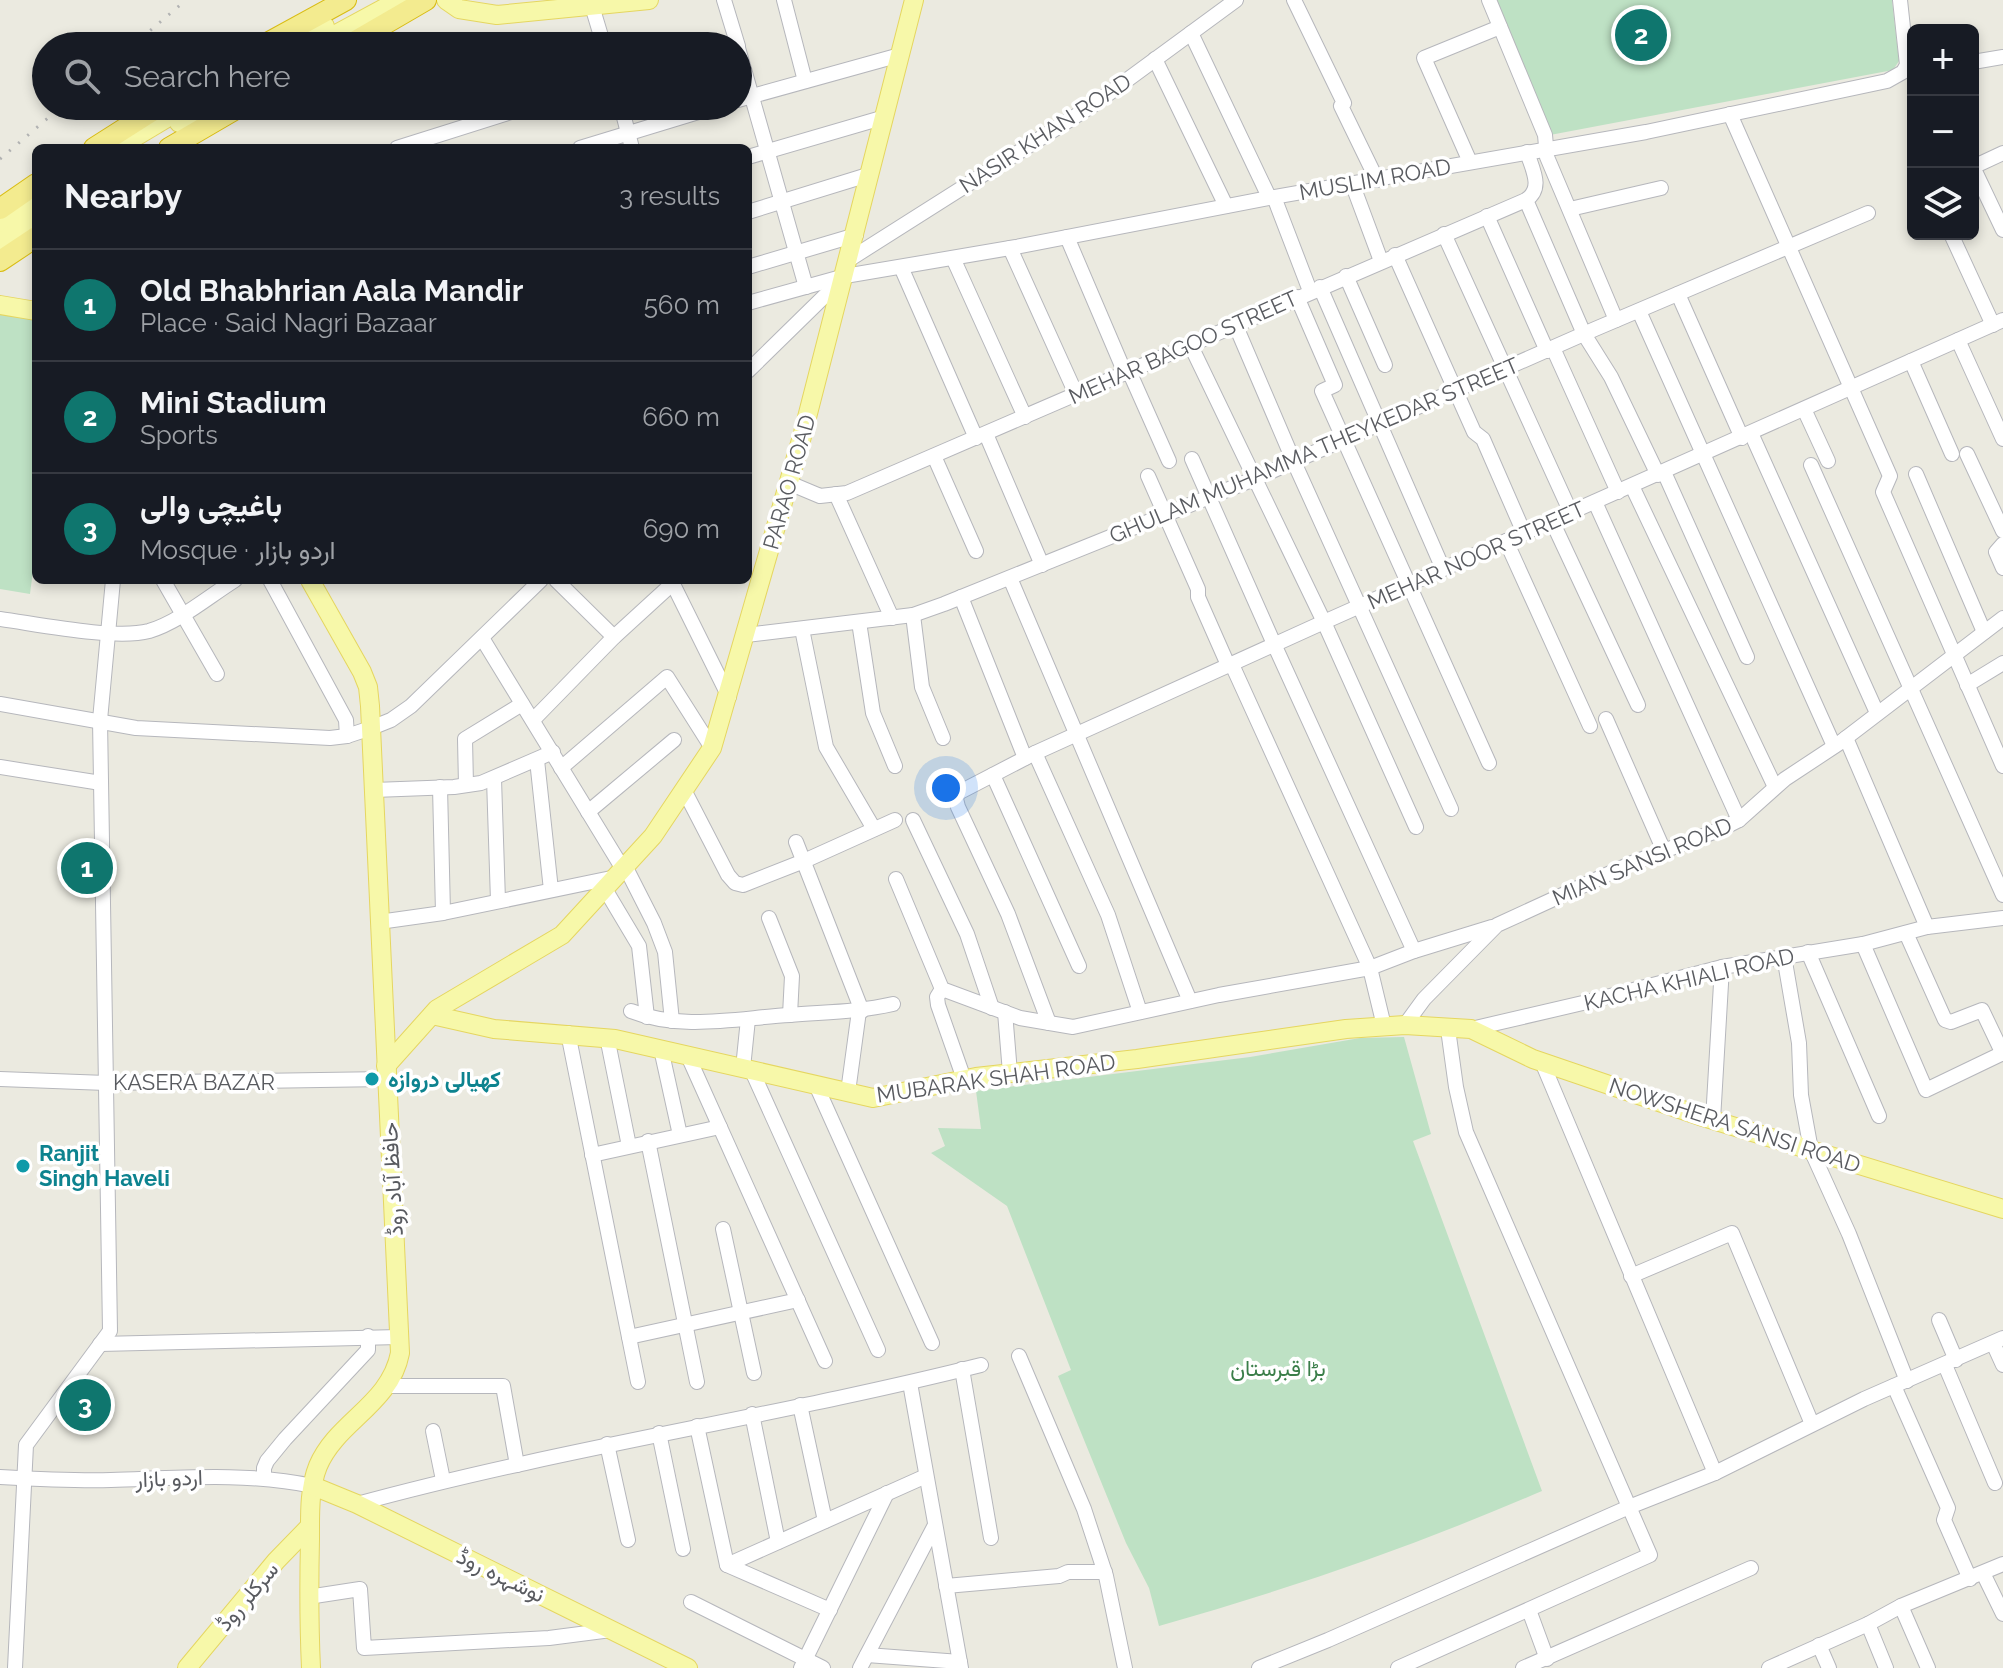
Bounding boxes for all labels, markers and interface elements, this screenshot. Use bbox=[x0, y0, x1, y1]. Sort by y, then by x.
pin: 2 bbox=[1615, 5, 1667, 65]
map controls bbox=[1907, 24, 1979, 240]
button: + bbox=[1907, 24, 1979, 96]
search box bbox=[32, 32, 752, 120]
icon: search bbox=[60, 54, 104, 98]
text: Search here bbox=[124, 59, 291, 94]
street label: NASIR KHAN ROAD bbox=[954, 68, 1136, 198]
button: − bbox=[1907, 96, 1979, 168]
street label: MUSLIM ROAD bbox=[1297, 153, 1453, 205]
button: layers bbox=[1907, 168, 1979, 240]
text: Nearby bbox=[64, 176, 182, 216]
text: 3 results bbox=[619, 181, 720, 211]
text: Old Bhabhrian Aala Mandir bbox=[140, 273, 523, 308]
street label: MEHAR BAGOO STREET bbox=[1064, 284, 1302, 409]
text: 1 bbox=[84, 290, 96, 320]
text: 560 m bbox=[644, 290, 720, 320]
text: Place · Said Nagri Bazaar bbox=[140, 308, 437, 338]
street label: GHULAM MUHAMMA THEYKEDAR STREET bbox=[1105, 351, 1523, 548]
text: Mini Stadium bbox=[140, 385, 327, 420]
text: 2 bbox=[83, 402, 97, 432]
text: 660 m bbox=[642, 402, 720, 432]
street label: PARAO ROAD bbox=[757, 412, 821, 552]
text: Sports bbox=[140, 420, 218, 450]
text: باغیچی والی bbox=[140, 488, 282, 523]
street label: MEHAR NOOR STREET bbox=[1363, 495, 1589, 615]
text: 3 bbox=[83, 514, 97, 544]
text: 690 m bbox=[643, 514, 720, 544]
text: Mosque · اردو بازار bbox=[140, 535, 336, 565]
your location bbox=[926, 768, 966, 808]
street label: MIAN SANSI ROAD bbox=[1548, 811, 1736, 911]
pin: 1 bbox=[61, 838, 113, 898]
street label: KACHA KHIALI ROAD bbox=[1581, 942, 1797, 1016]
street label: MUBARAK SHAH ROAD bbox=[875, 1048, 1117, 1108]
place label: کھیالی دروازہ bbox=[388, 1066, 501, 1093]
street label: KASERA BAZAR bbox=[113, 1069, 275, 1095]
marker: کھیالی دروازہ bbox=[363, 1070, 381, 1088]
street label: NOWSHERA SANSI ROAD bbox=[1606, 1072, 1864, 1178]
street label: حافظ آباد روڈ bbox=[376, 1121, 409, 1237]
place label: Ranjit Singh Haveli bbox=[39, 1140, 170, 1191]
marker: Ranjit Singh Haveli bbox=[14, 1157, 32, 1175]
park label: بڑا قبرستان bbox=[1230, 1355, 1326, 1382]
pin: 3 bbox=[59, 1375, 111, 1435]
street label: اردو بازار bbox=[134, 1464, 203, 1493]
street label: نوشہرہ روڈ bbox=[452, 1543, 549, 1608]
street label: سرکلر روڈ bbox=[211, 1556, 284, 1636]

